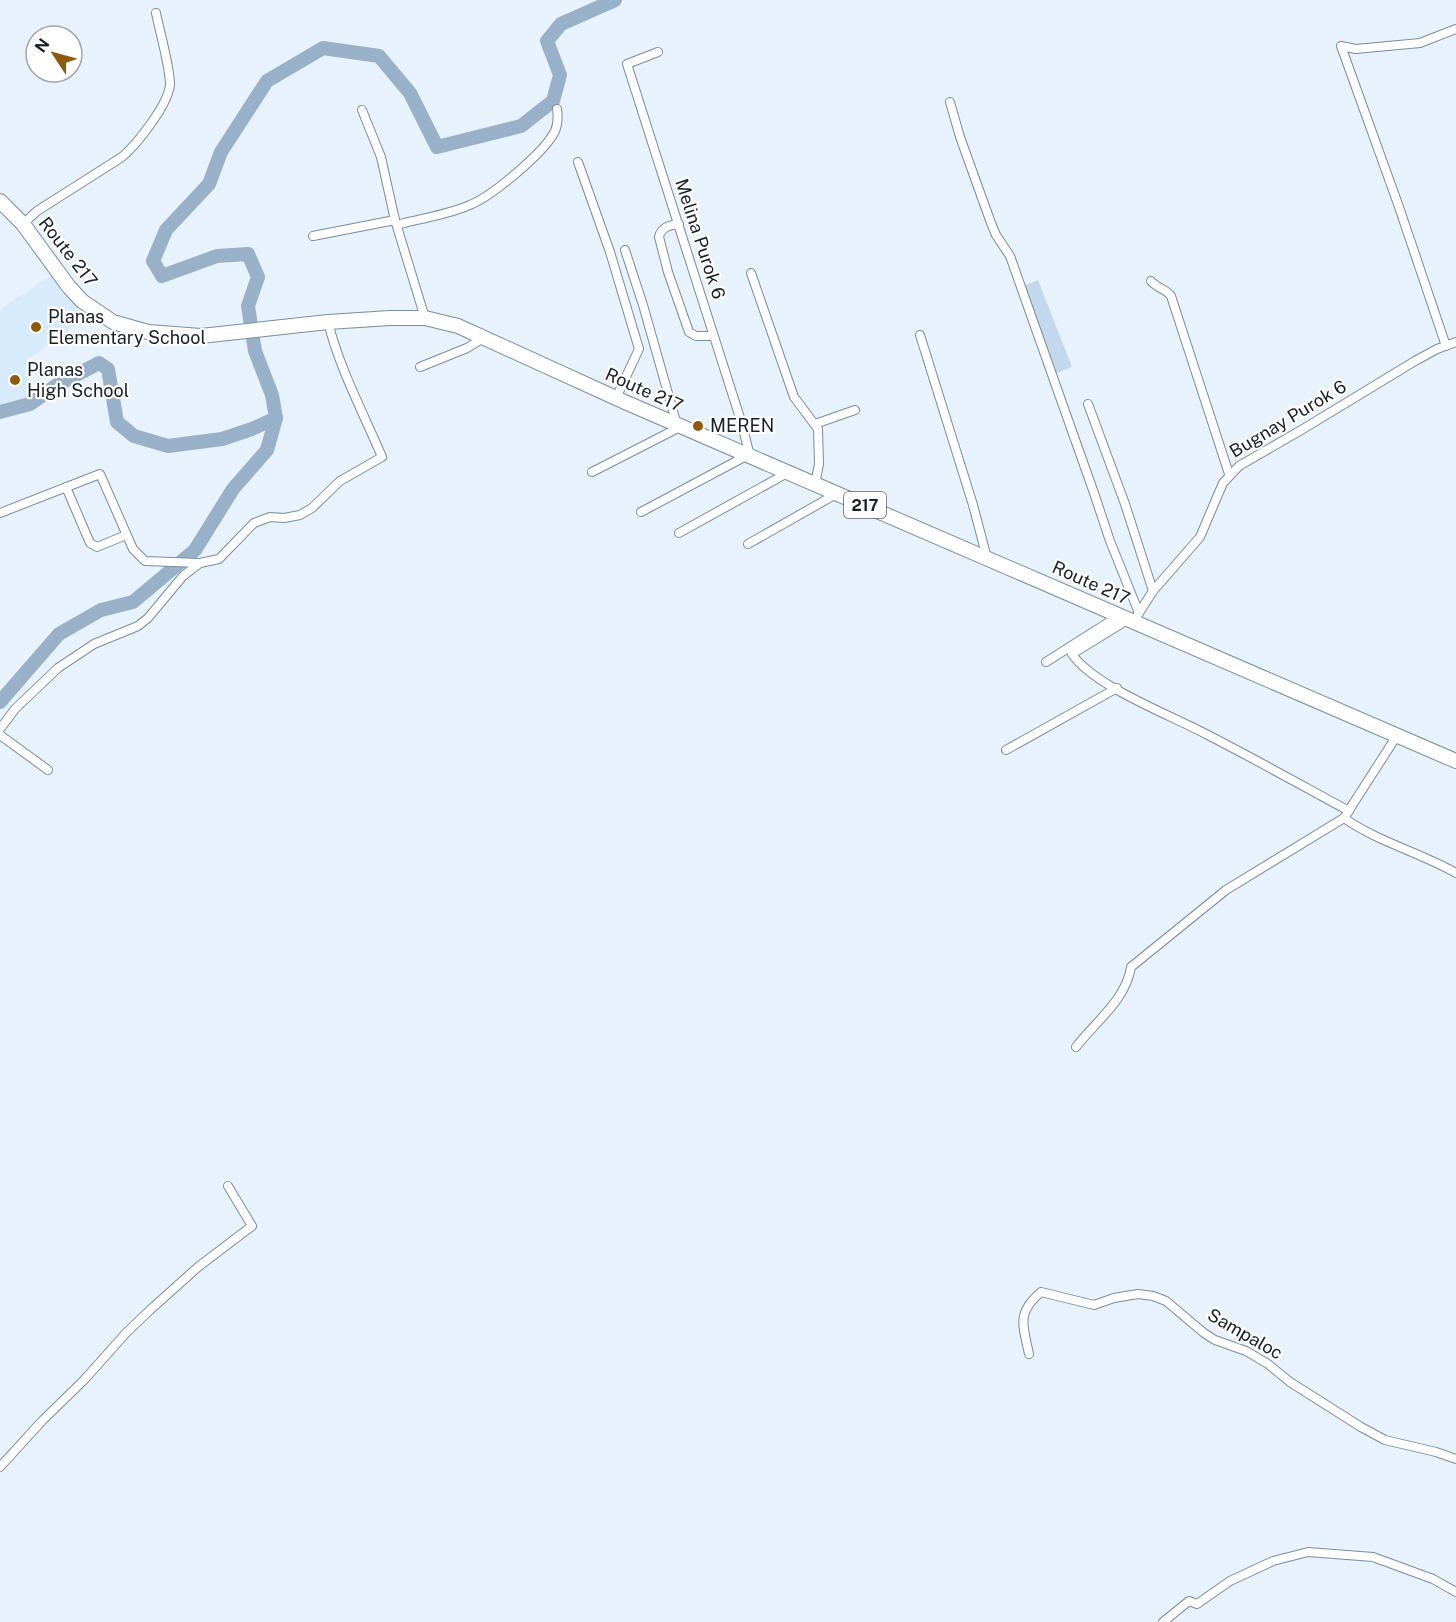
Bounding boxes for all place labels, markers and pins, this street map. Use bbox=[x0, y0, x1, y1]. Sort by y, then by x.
place label: Planas Elementary School bbox=[48, 306, 206, 348]
marker: Planas Elementary School bbox=[29, 320, 43, 334]
place label: Planas High School bbox=[27, 359, 129, 401]
marker: Planas High School bbox=[8, 373, 22, 387]
place label: MEREN bbox=[710, 415, 774, 436]
marker: MEREN bbox=[691, 419, 705, 433]

